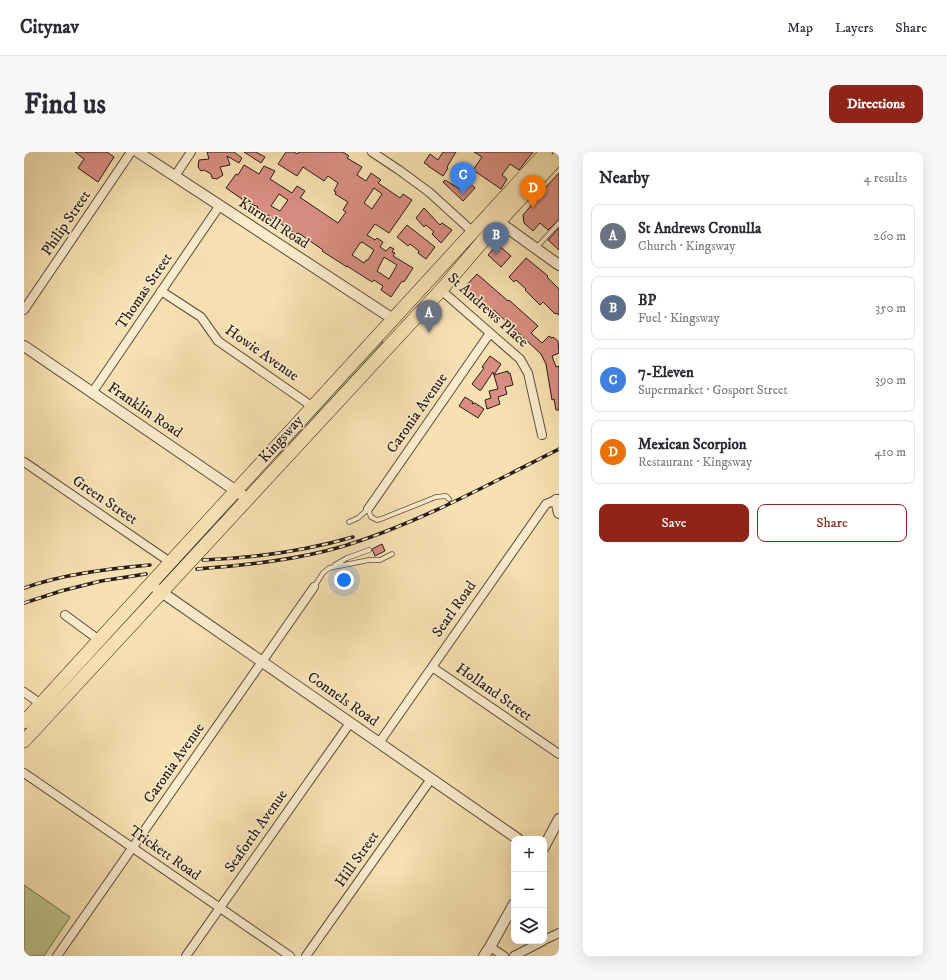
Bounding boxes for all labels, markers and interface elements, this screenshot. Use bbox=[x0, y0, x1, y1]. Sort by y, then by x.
text: Citynav bbox=[20, 16, 79, 39]
text: Map bbox=[787, 19, 813, 37]
text: Layers bbox=[835, 19, 873, 37]
text: Share bbox=[895, 19, 927, 37]
button: Directions bbox=[829, 85, 923, 123]
text: Find us bbox=[24, 87, 106, 122]
pin: C bbox=[450, 162, 476, 195]
text: Nearby bbox=[599, 167, 649, 189]
text: 4 results bbox=[864, 170, 907, 186]
pin: D bbox=[520, 175, 546, 208]
street label: Philip Street bbox=[37, 186, 95, 259]
street label: Kurnell Road bbox=[235, 193, 313, 253]
text: St Andrews Cronulla bbox=[638, 219, 761, 238]
pin: B bbox=[483, 222, 509, 255]
text: A bbox=[609, 228, 617, 244]
text: 260 m bbox=[873, 228, 906, 244]
text: Church · Kingsway bbox=[638, 238, 735, 254]
street label: Thomas Street bbox=[112, 249, 177, 333]
street label: St Andrews Place bbox=[444, 269, 532, 351]
text: BP bbox=[638, 291, 656, 310]
pin: A bbox=[416, 300, 442, 333]
text: B bbox=[609, 300, 617, 316]
text: 350 m bbox=[875, 300, 906, 316]
text: Fuel · Kingsway bbox=[638, 310, 720, 326]
street label: Howie Avenue bbox=[221, 321, 303, 385]
text: 7-Eleven bbox=[638, 363, 694, 382]
street label: Caronia Avenue bbox=[382, 369, 452, 457]
text: C bbox=[609, 372, 617, 388]
text: 390 m bbox=[875, 372, 906, 388]
street label: Franklin Road bbox=[104, 378, 186, 442]
text: Supermarket · Gosport Street bbox=[638, 382, 788, 398]
street label: Kingsway bbox=[255, 411, 308, 467]
text: Mexican Scorpion bbox=[638, 435, 747, 454]
text: D bbox=[608, 444, 618, 460]
text: 410 m bbox=[874, 444, 906, 460]
text: Restaurant · Kingsway bbox=[638, 454, 752, 470]
street label: Green Street bbox=[69, 471, 142, 529]
button: Save bbox=[599, 504, 749, 542]
button: Share bbox=[757, 504, 907, 542]
your location bbox=[334, 570, 354, 590]
street label: Searl Road bbox=[428, 577, 481, 641]
street label: Holland Street bbox=[452, 659, 536, 725]
street label: Connels Road bbox=[304, 667, 383, 731]
street label: Caronia Avenue bbox=[139, 719, 209, 807]
street label: Seaforth Avenue bbox=[220, 786, 292, 876]
street label: Trickett Road bbox=[125, 821, 205, 885]
street label: Hill Street bbox=[331, 827, 383, 891]
map controls bbox=[511, 836, 547, 944]
button: + bbox=[511, 836, 547, 872]
button: − bbox=[511, 872, 547, 908]
button: layers bbox=[511, 908, 547, 944]

